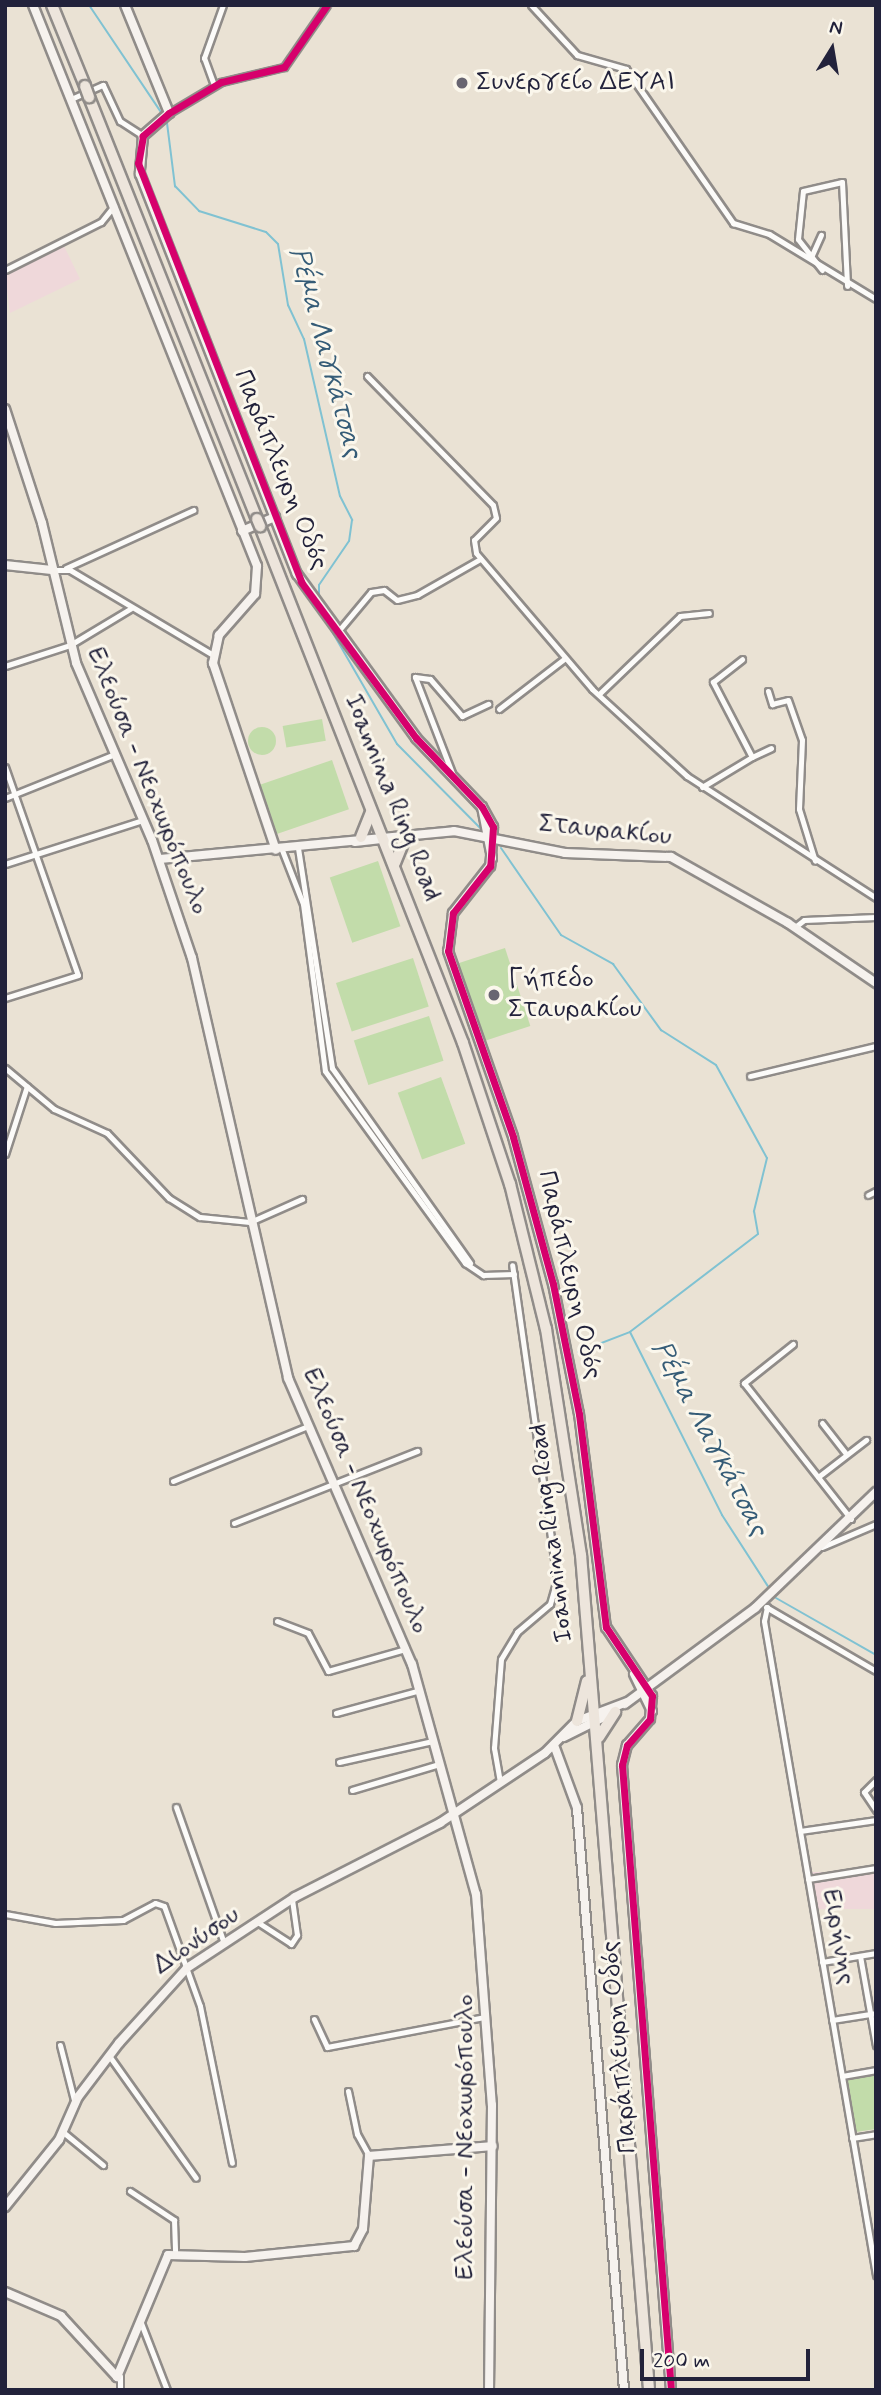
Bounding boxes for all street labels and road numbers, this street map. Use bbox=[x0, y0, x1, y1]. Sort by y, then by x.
street label: Παράπλευρη Οδός bbox=[226, 365, 334, 575]
street label: Ελεούσα - Νεοχωρόπουλο bbox=[79, 643, 215, 919]
street label: Ioannina Ring Road bbox=[336, 690, 448, 906]
street label: Σταυρακίου bbox=[537, 809, 673, 853]
street label: Παράπλευρη Οδός bbox=[530, 1168, 608, 1382]
street label: Ελεούσα - Νεοχωρόπουλο bbox=[295, 1364, 435, 1638]
street label: Ioannina Ring Road bbox=[523, 1422, 581, 1644]
street label: Ειρήνης bbox=[814, 1887, 862, 1987]
street label: Διονύσου bbox=[148, 1900, 246, 1982]
street label: Παράπλευρη Οδός bbox=[595, 1939, 645, 2155]
street label: Ελεούσα - Νεοχωρόπουλο bbox=[450, 1994, 482, 2280]

